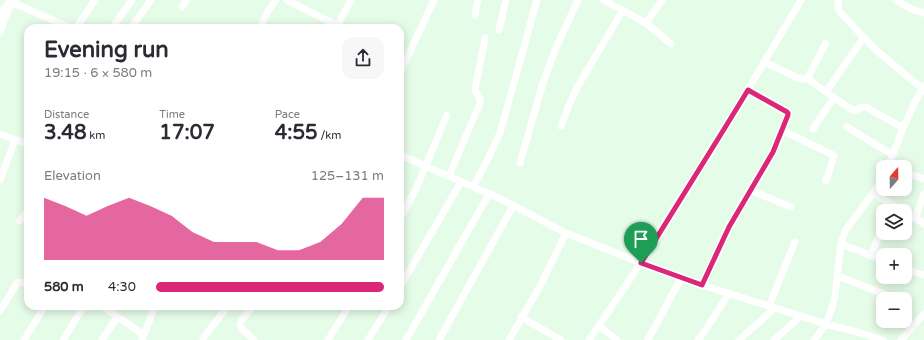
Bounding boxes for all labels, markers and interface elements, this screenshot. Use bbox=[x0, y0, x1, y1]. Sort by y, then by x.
text: Evening run bbox=[44, 37, 169, 63]
button: share bbox=[342, 37, 384, 79]
text: 19:15 · 6 × 580 m bbox=[44, 65, 152, 81]
text: Distance bbox=[44, 108, 89, 121]
text: Time bbox=[159, 108, 185, 121]
text: Pace bbox=[275, 108, 300, 121]
text: 3.48 bbox=[44, 121, 86, 145]
text: 17:07 bbox=[159, 121, 215, 145]
text: 4:55 bbox=[275, 121, 318, 145]
text: km bbox=[86, 129, 105, 142]
text: /km bbox=[318, 129, 341, 142]
north arrow bbox=[876, 160, 912, 196]
map controls bbox=[876, 160, 912, 328]
text: Elevation bbox=[44, 168, 101, 184]
text: 125–131 m bbox=[311, 168, 384, 184]
button: layers bbox=[876, 204, 912, 240]
pin bbox=[624, 222, 658, 263]
icon: arrive bbox=[630, 228, 652, 250]
button: + bbox=[876, 248, 912, 284]
text: 580 m bbox=[44, 279, 84, 295]
text: 4:30 bbox=[108, 279, 136, 295]
button: − bbox=[876, 292, 912, 328]

